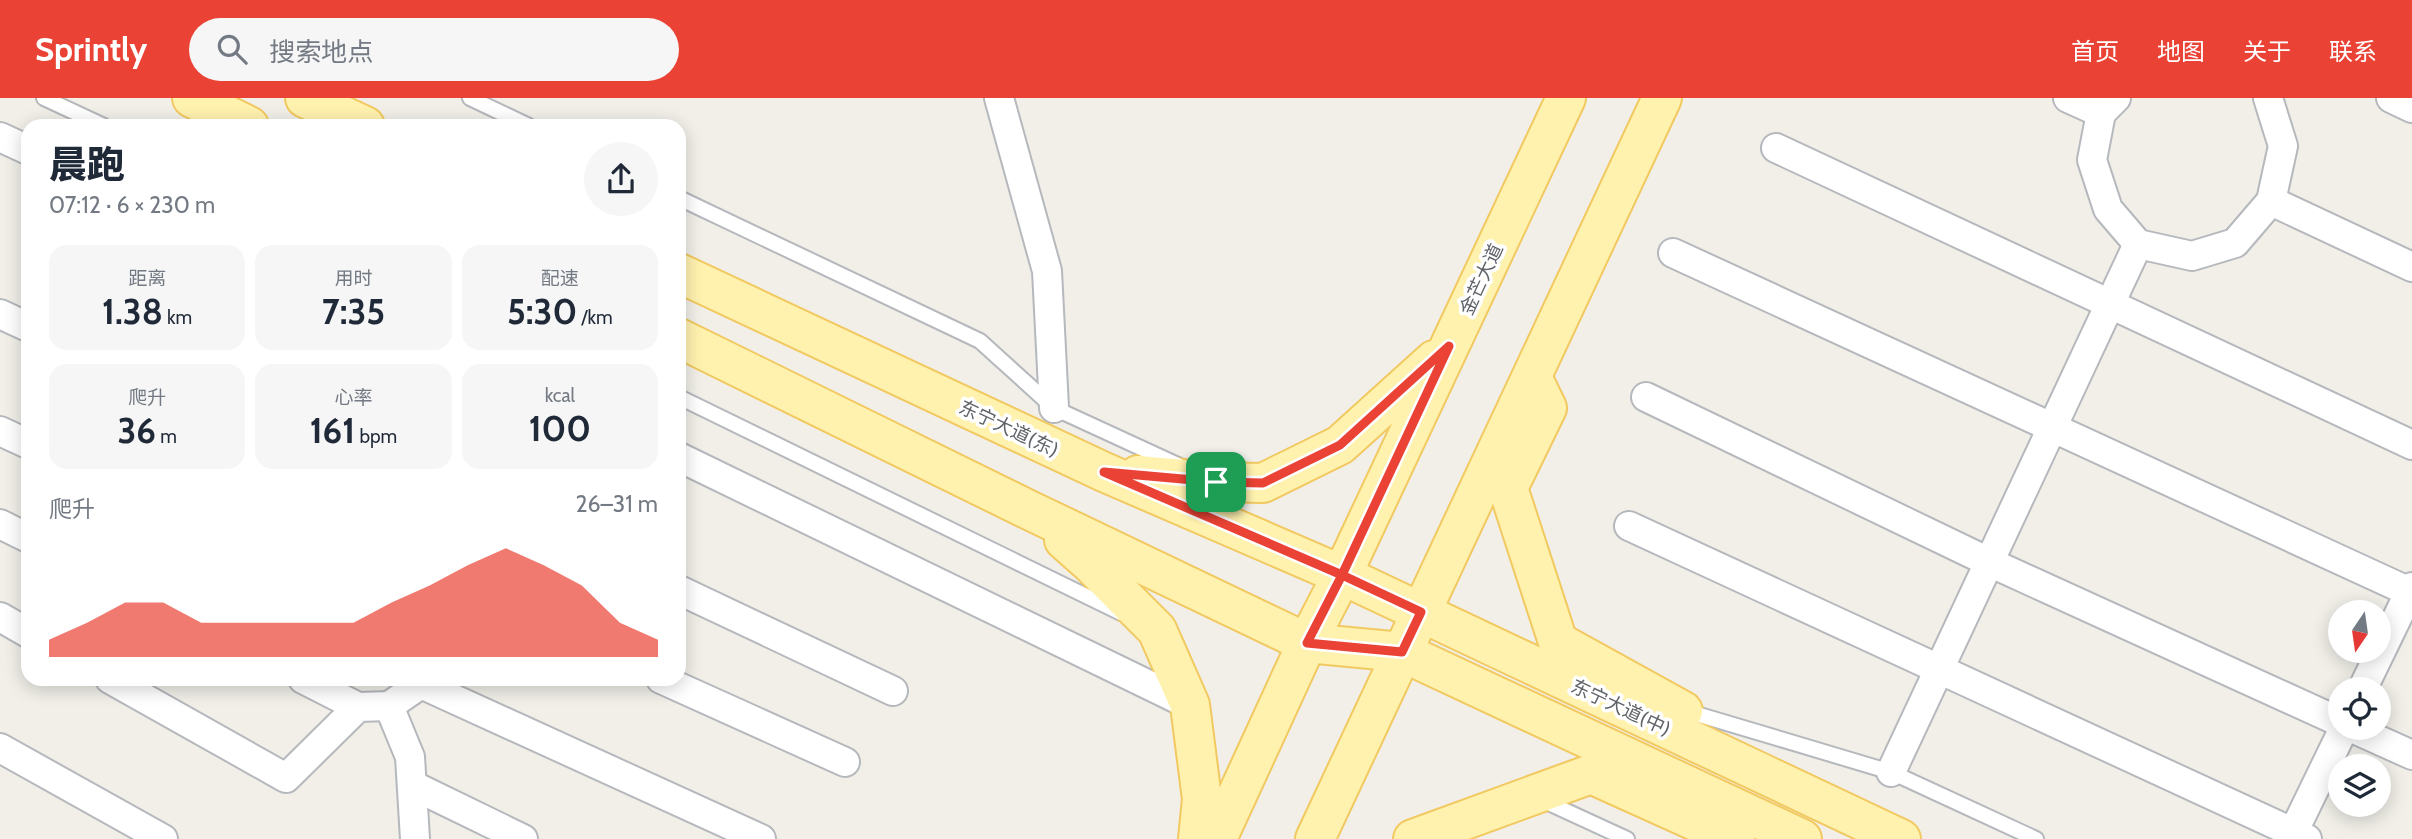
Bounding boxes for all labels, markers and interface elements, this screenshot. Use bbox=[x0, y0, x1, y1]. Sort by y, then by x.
search box bbox=[189, 18, 679, 81]
text: Sprintly bbox=[35, 29, 147, 69]
icon: search bbox=[213, 30, 251, 68]
text: 搜索地点 bbox=[269, 36, 373, 68]
text: 首页 bbox=[2071, 37, 2119, 66]
text: 地图 bbox=[2157, 37, 2205, 66]
text: 关于 bbox=[2243, 37, 2291, 66]
text: 联系 bbox=[2329, 37, 2377, 66]
text: 晨跑 bbox=[49, 141, 125, 188]
button: share bbox=[584, 142, 658, 216]
text: 07:12 · 6 × 230 m bbox=[49, 191, 215, 219]
street label: 金芒大道 bbox=[1455, 240, 1508, 319]
text: 距离 bbox=[128, 267, 166, 290]
text: 用时 bbox=[334, 267, 373, 290]
text: 配速 bbox=[541, 267, 579, 290]
text: 1.38 bbox=[102, 290, 163, 333]
text: 7:35 bbox=[322, 290, 385, 333]
text: 5:30 bbox=[507, 290, 577, 333]
text: km bbox=[163, 306, 192, 329]
text: /km bbox=[577, 306, 613, 329]
text: kcal bbox=[545, 384, 575, 407]
text: 爬升 bbox=[128, 386, 166, 409]
text: 心率 bbox=[334, 386, 373, 409]
street label: 东宁大道(东) bbox=[955, 395, 1062, 461]
text: 100 bbox=[529, 407, 591, 450]
text: 36 bbox=[117, 409, 156, 452]
text: 161 bbox=[310, 409, 355, 452]
text: m bbox=[156, 425, 177, 448]
text: bpm bbox=[355, 425, 397, 448]
pin bbox=[1186, 452, 1246, 512]
icon: arrive bbox=[1197, 463, 1235, 501]
text: 26–31 m bbox=[575, 490, 658, 518]
text: 爬升 bbox=[49, 495, 95, 523]
north arrow bbox=[2328, 600, 2390, 663]
map controls bbox=[2328, 600, 2391, 817]
street label: 东宁大道(中) bbox=[1567, 674, 1674, 740]
button: locate bbox=[2328, 677, 2391, 740]
button: layers bbox=[2328, 754, 2391, 817]

